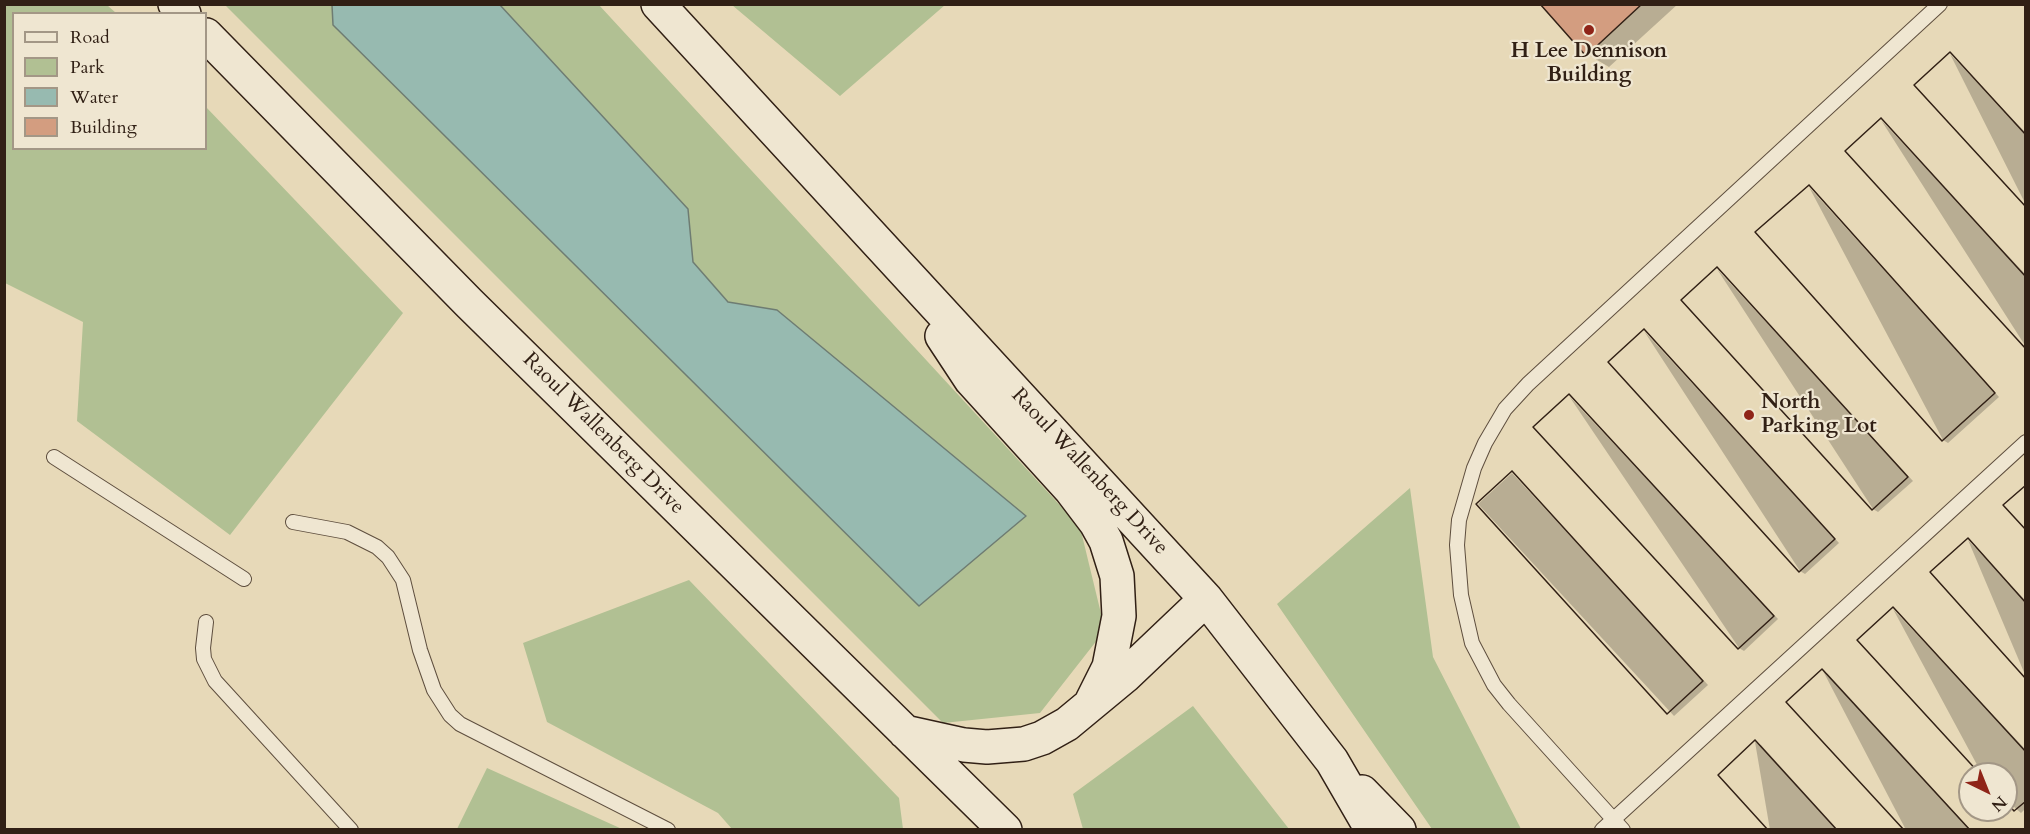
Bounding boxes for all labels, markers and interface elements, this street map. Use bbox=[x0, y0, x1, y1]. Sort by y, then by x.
legend bbox=[12, 12, 207, 150]
marker: H Lee Dennison Building bbox=[1582, 23, 1596, 37]
text: Road bbox=[70, 25, 110, 50]
place label: H Lee Dennison Building bbox=[1511, 39, 1667, 89]
text: Park bbox=[70, 55, 105, 80]
text: Water bbox=[70, 85, 118, 110]
text: Building bbox=[70, 115, 137, 140]
street label: Raoul Wallenberg Drive bbox=[517, 348, 689, 520]
street label: Raoul Wallenberg Drive bbox=[1005, 383, 1173, 561]
place label: North Parking Lot bbox=[1761, 390, 1877, 440]
marker: North Parking Lot bbox=[1742, 408, 1756, 422]
north arrow bbox=[1958, 762, 2018, 822]
text: N bbox=[1986, 791, 2011, 816]

